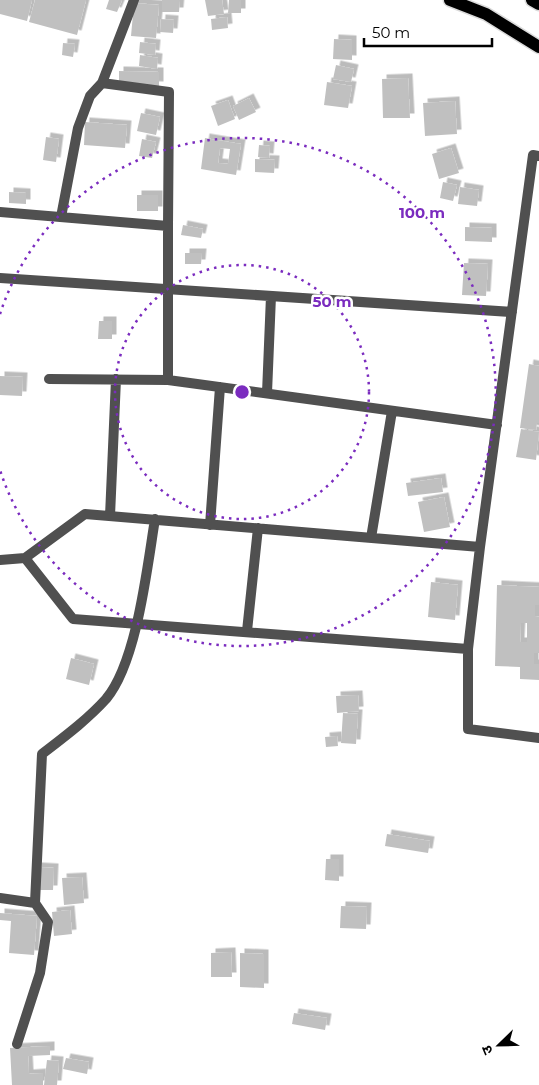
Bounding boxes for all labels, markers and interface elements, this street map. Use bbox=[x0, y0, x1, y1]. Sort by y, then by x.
scale bar bbox=[364, 15, 492, 47]
text: 50 m bbox=[372, 23, 410, 42]
text: 100 m bbox=[399, 203, 445, 222]
text: 50 m bbox=[312, 292, 352, 311]
centre of rings bbox=[233, 383, 251, 401]
north arrow bbox=[474, 1020, 524, 1070]
text: उ bbox=[477, 1042, 497, 1057]

